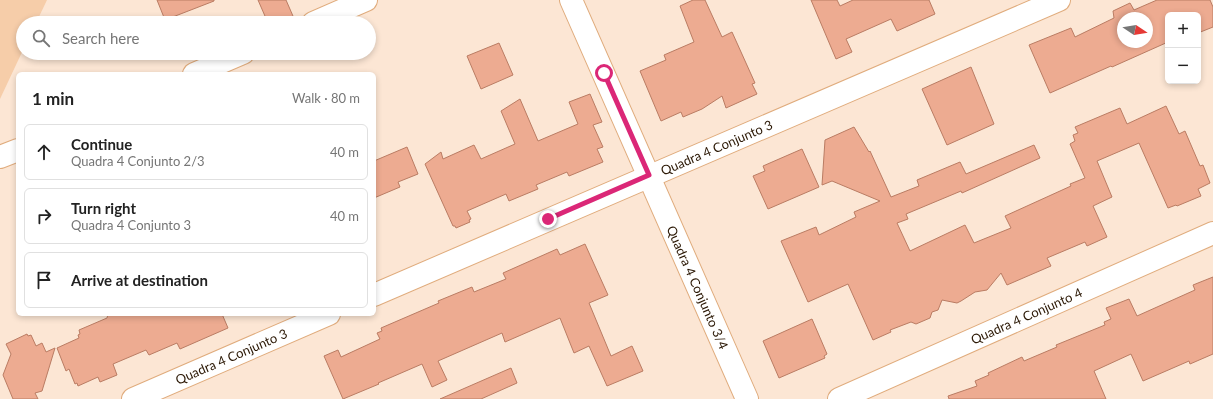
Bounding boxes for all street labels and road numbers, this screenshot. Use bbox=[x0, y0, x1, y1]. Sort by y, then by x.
street label: Quadra 4 Conjunto 3 bbox=[658, 116, 775, 179]
street label: Quadra 4 Conjunto 3/4 bbox=[663, 223, 732, 352]
street label: Quadra 4 Conjunto 4 bbox=[968, 284, 1085, 348]
street label: Quadra 4 Conjunto 3 bbox=[173, 325, 290, 388]

